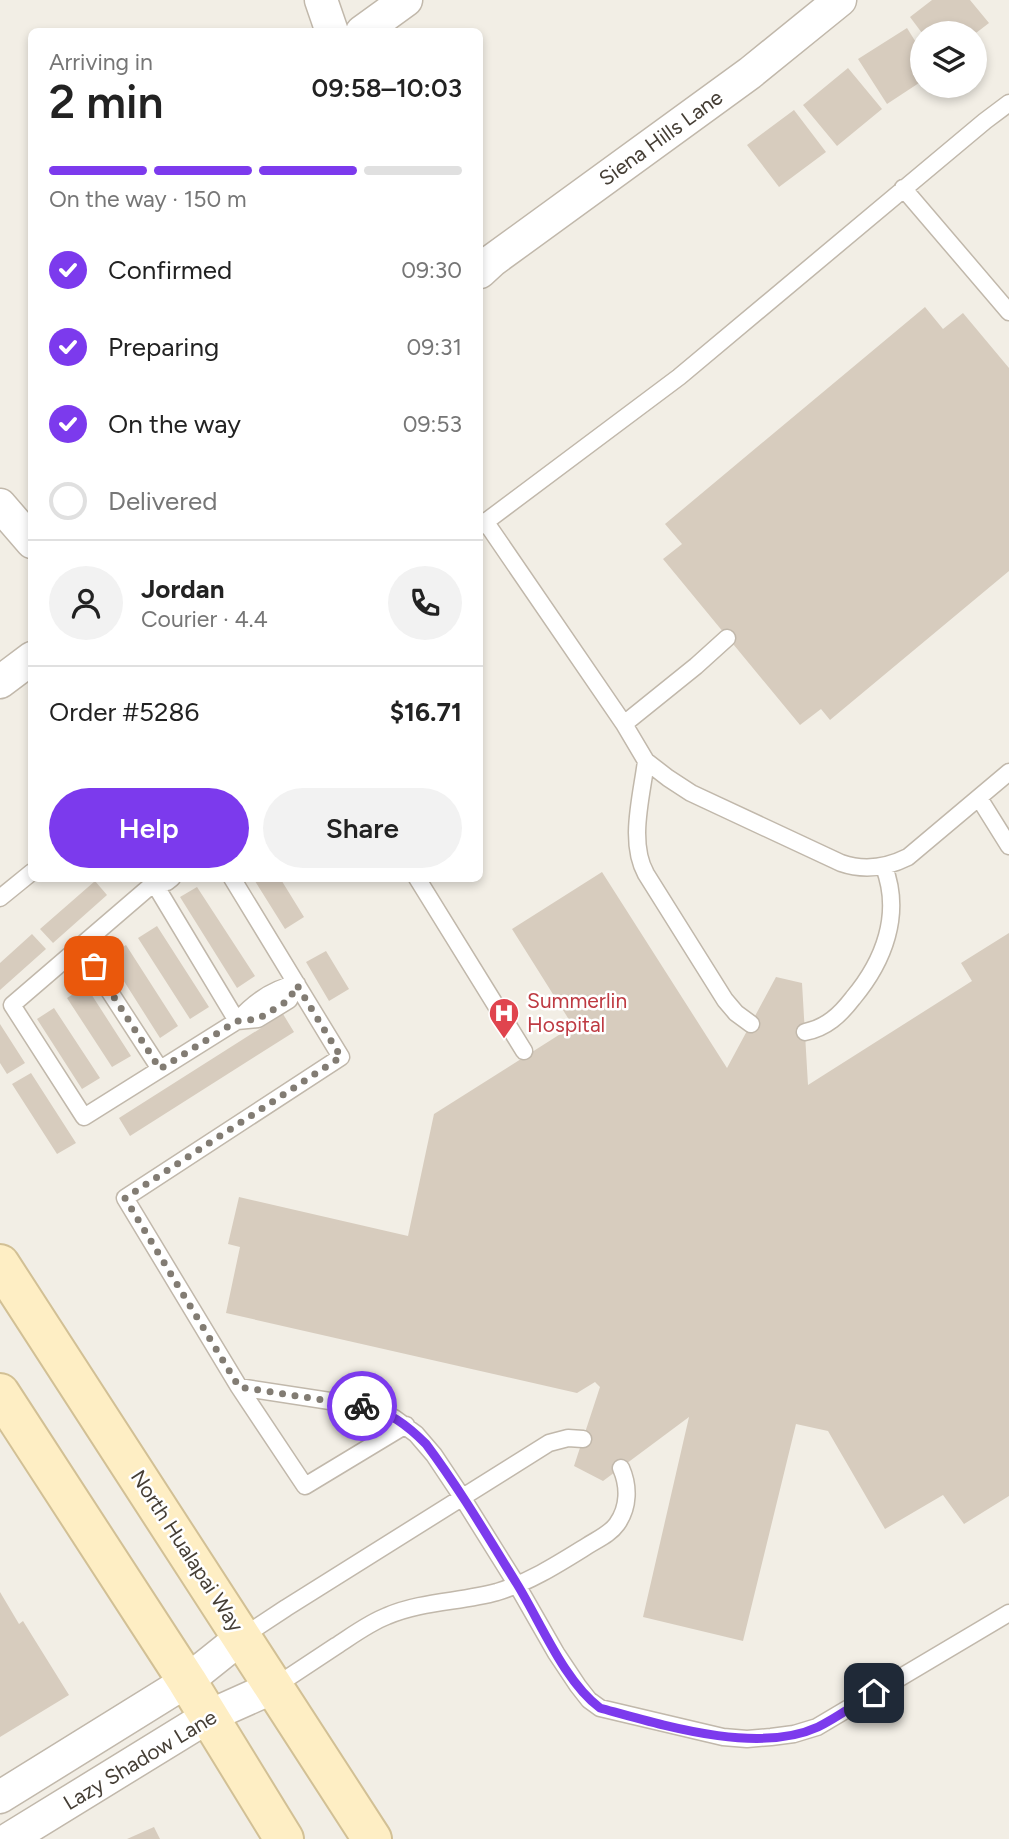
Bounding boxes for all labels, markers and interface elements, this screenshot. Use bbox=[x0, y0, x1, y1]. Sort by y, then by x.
map controls bbox=[910, 21, 987, 98]
button: layers bbox=[910, 21, 987, 98]
text: Arriving in bbox=[49, 48, 153, 76]
text: 09:58–10:03 bbox=[312, 72, 462, 104]
text: 2 min bbox=[49, 74, 164, 130]
street label: Siena Hills Lane bbox=[594, 84, 727, 191]
text: On the way · 150 m bbox=[49, 185, 246, 213]
icon: check bbox=[49, 251, 87, 289]
text: Confirmed bbox=[108, 254, 232, 286]
text: 09:30 bbox=[401, 256, 462, 284]
icon: check bbox=[49, 328, 87, 366]
text: Preparing bbox=[108, 331, 219, 363]
text: 09:31 bbox=[406, 333, 462, 361]
icon: check bbox=[49, 405, 87, 443]
text: On the way bbox=[108, 408, 241, 440]
text: 09:53 bbox=[403, 410, 462, 438]
text: Delivered bbox=[108, 485, 217, 517]
button: person bbox=[49, 566, 123, 640]
button: phone bbox=[388, 566, 462, 640]
text: Jordan bbox=[141, 573, 224, 605]
text: Courier · 4.4 bbox=[141, 605, 268, 633]
text: Order #5286 bbox=[49, 696, 199, 728]
text: $16.71 bbox=[390, 696, 462, 728]
button: Help bbox=[49, 788, 249, 868]
button: Share bbox=[263, 788, 462, 868]
pin bbox=[64, 936, 124, 996]
icon: bag bbox=[75, 947, 113, 985]
place label: Summerlin Hospital bbox=[527, 988, 627, 1037]
hospital icon: Summerlin Hospital bbox=[487, 996, 521, 1040]
courier bbox=[327, 1371, 397, 1441]
icon: bike bbox=[343, 1387, 381, 1425]
street label: North Hualapai Way bbox=[126, 1465, 249, 1636]
pin bbox=[844, 1663, 904, 1723]
icon: home bbox=[855, 1674, 893, 1712]
street label: Lazy Shadow Lane bbox=[59, 1704, 221, 1815]

